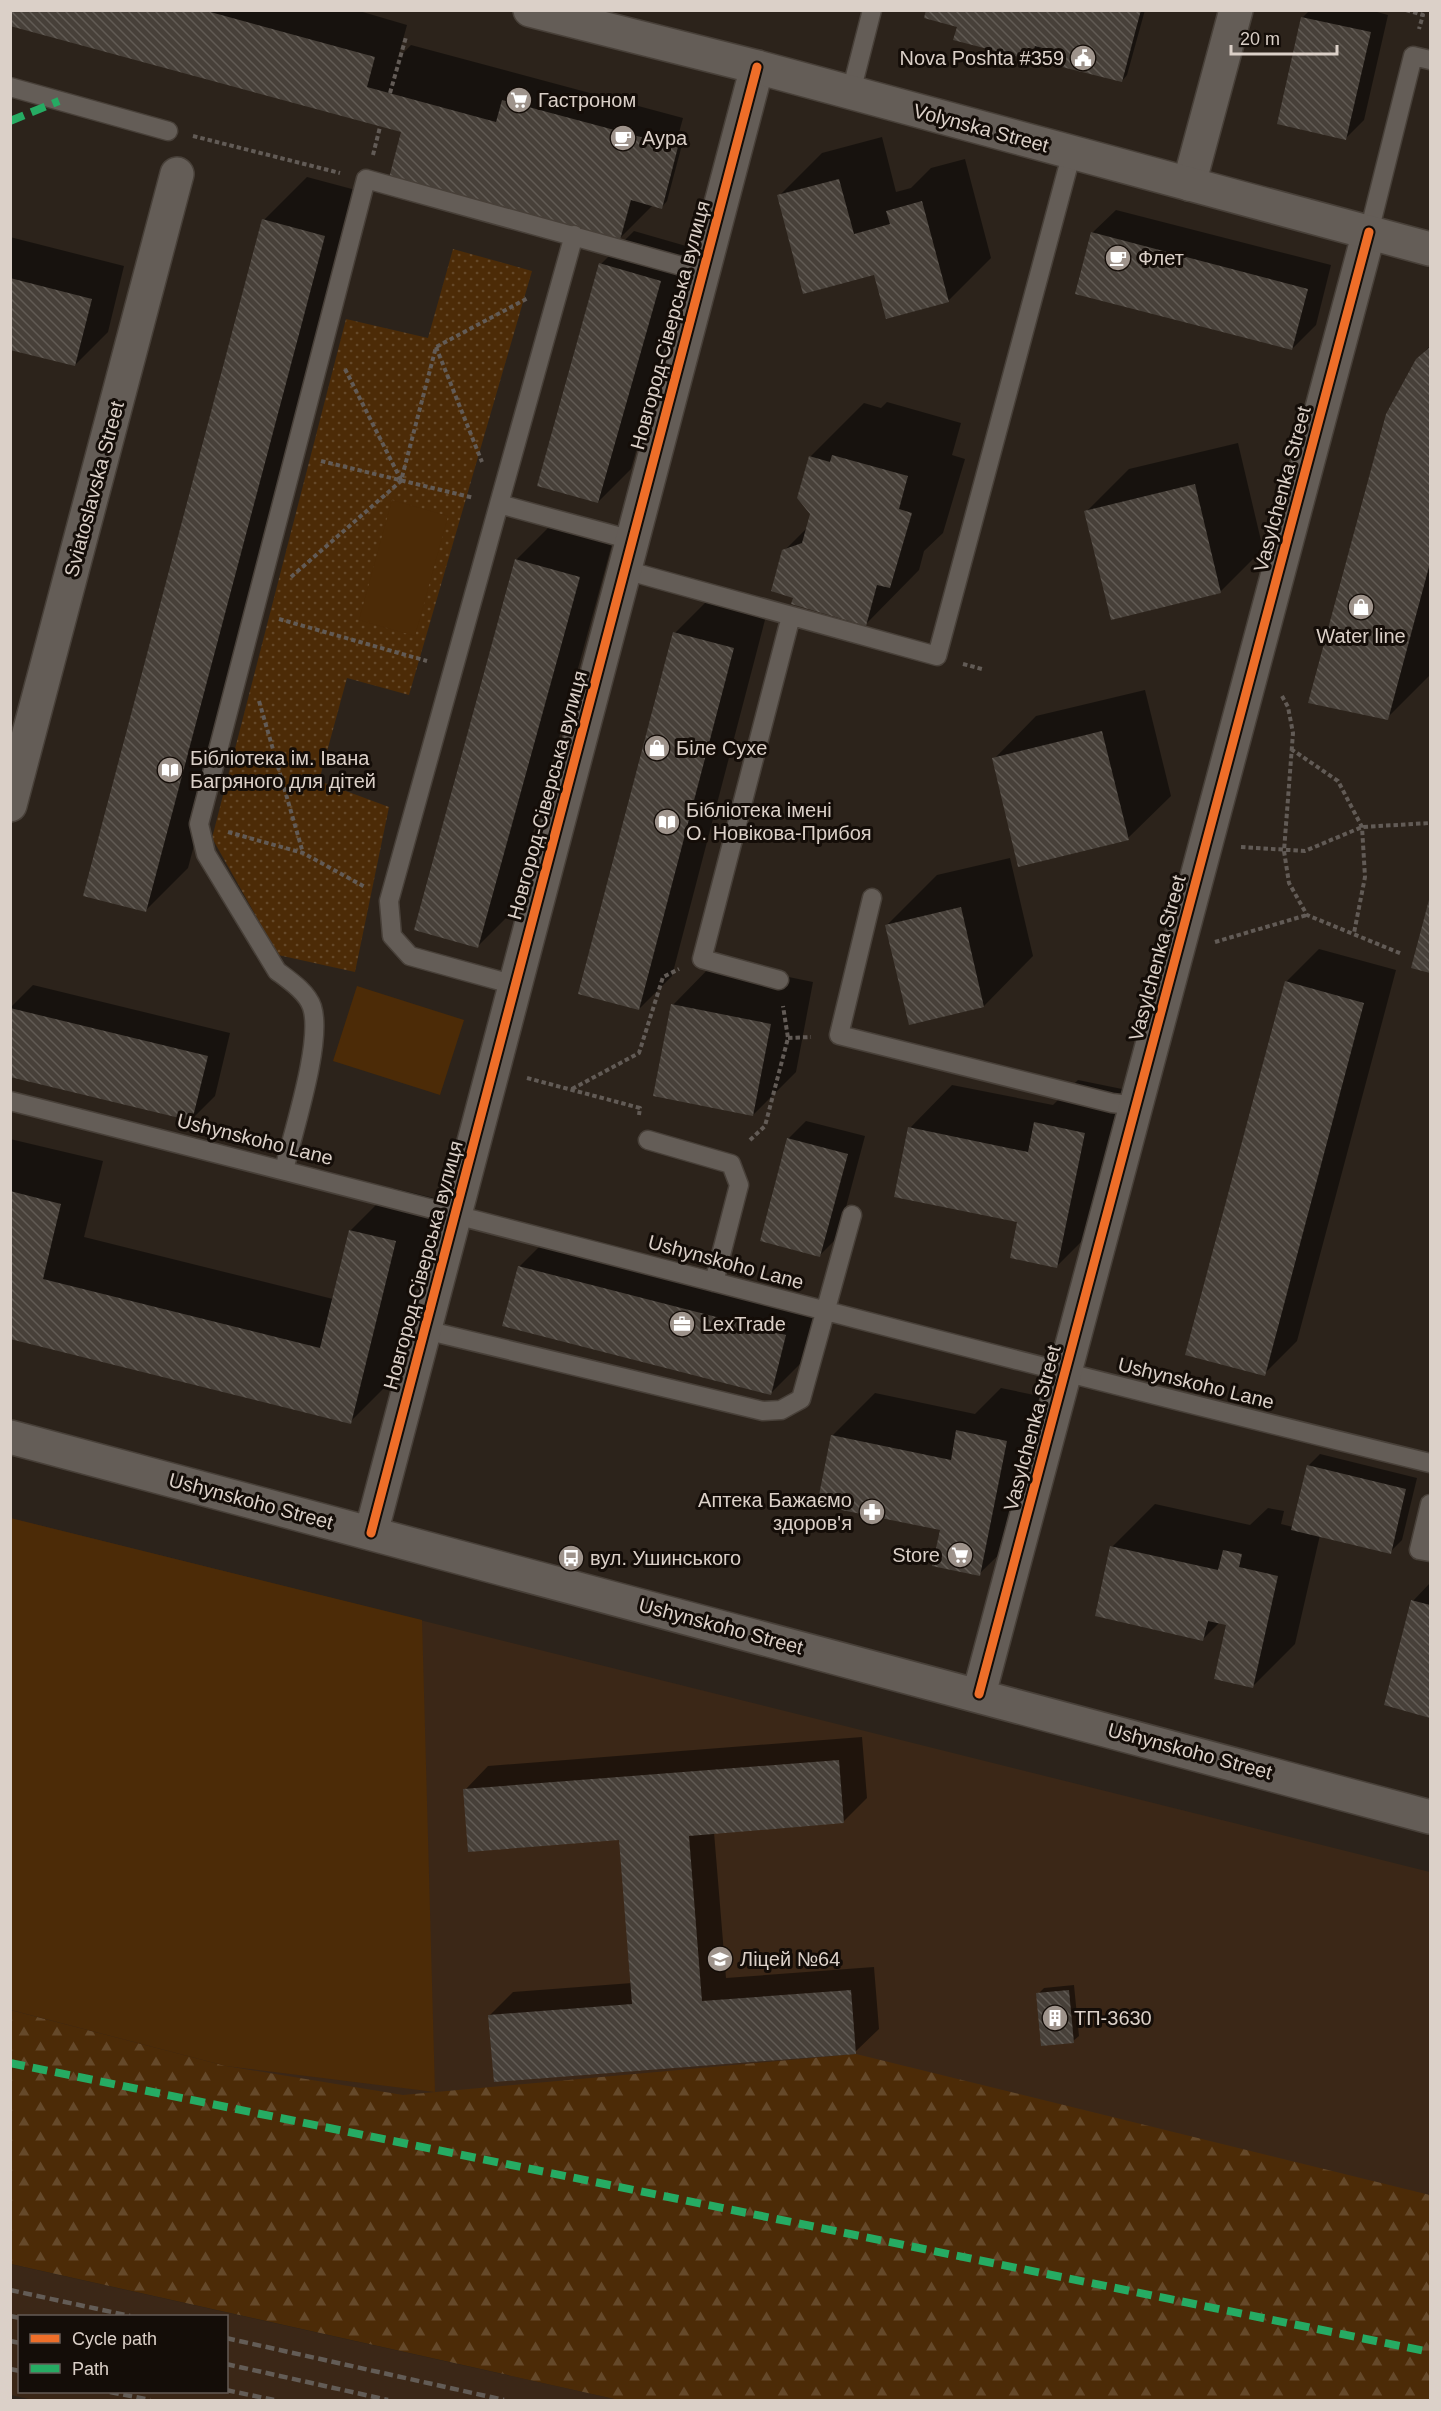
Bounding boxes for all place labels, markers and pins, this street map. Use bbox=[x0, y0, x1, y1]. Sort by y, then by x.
public building icon: Nova Poshta #359 bbox=[1068, 43, 1098, 73]
place label: Nova Poshta #359 bbox=[899, 47, 1064, 69]
supermarket icon: Гастроном bbox=[504, 85, 534, 115]
place label: Гастроном bbox=[538, 89, 636, 111]
cafe icon: Аура bbox=[608, 123, 638, 153]
place label: Аура bbox=[642, 127, 688, 149]
cafe icon: Флет bbox=[1103, 243, 1133, 273]
place label: Флет bbox=[1138, 247, 1184, 269]
shop icon: Water line bbox=[1346, 592, 1376, 622]
place label: Water line bbox=[1316, 625, 1406, 647]
shop icon: Біле Сухе bbox=[642, 733, 672, 763]
place label: Біле Сухе bbox=[676, 737, 767, 759]
place label: Бібліотека ім. Івана Багряного для дітей bbox=[190, 747, 376, 792]
library icon: Бібліотека ім. Івана Багряного для дітей bbox=[155, 755, 185, 785]
place label: Бібліотека імені О. Новікова-Прибоя bbox=[686, 799, 872, 844]
library icon: Бібліотека імені О. Новікова-Прибоя bbox=[652, 807, 682, 837]
office icon: LexTrade bbox=[667, 1309, 697, 1339]
place label: LexTrade bbox=[702, 1313, 786, 1335]
place label: Аптека Бажаємо здоров'я bbox=[698, 1489, 852, 1534]
pharmacy icon: Аптека Бажаємо здоров'я bbox=[857, 1497, 887, 1527]
supermarket icon: Store bbox=[945, 1540, 975, 1570]
bus stop icon: вул. Ушинського bbox=[556, 1543, 586, 1573]
place label: Store bbox=[892, 1544, 940, 1566]
place label: вул. Ушинського bbox=[590, 1547, 741, 1569]
school or university icon: Ліцей №64 bbox=[705, 1944, 735, 1974]
place label: Ліцей №64 bbox=[740, 1948, 840, 1970]
building icon: ТП-3630 bbox=[1040, 2003, 1070, 2033]
place label: ТП-3630 bbox=[1074, 2007, 1152, 2029]

